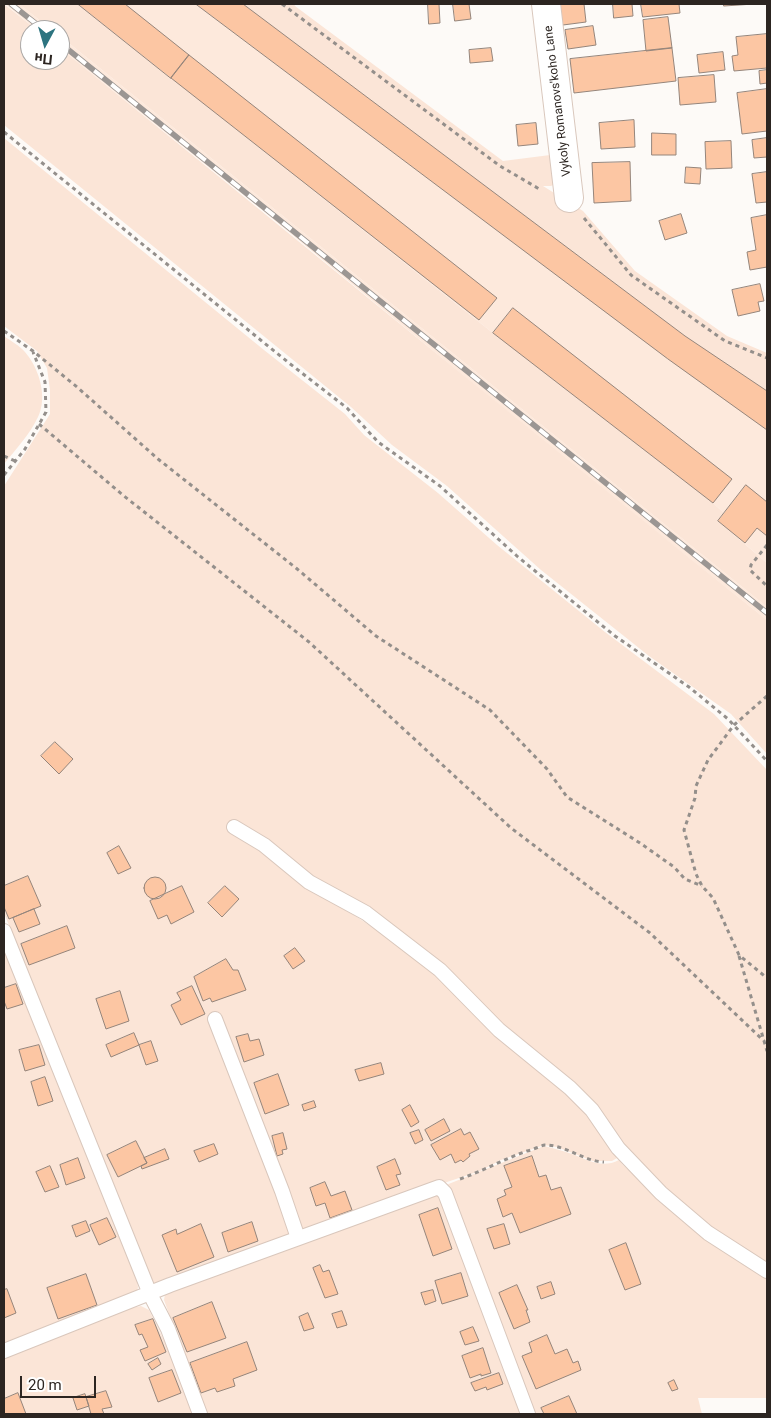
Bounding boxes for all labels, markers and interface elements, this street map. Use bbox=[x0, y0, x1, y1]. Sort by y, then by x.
north arrow bbox=[20, 20, 70, 70]
street label: Vykoly Romanovs'koho Lane bbox=[542, 25, 574, 177]
text: Пн bbox=[34, 50, 53, 68]
scale bar bbox=[22, 1366, 99, 1398]
text: 20 m bbox=[28, 1376, 62, 1394]

